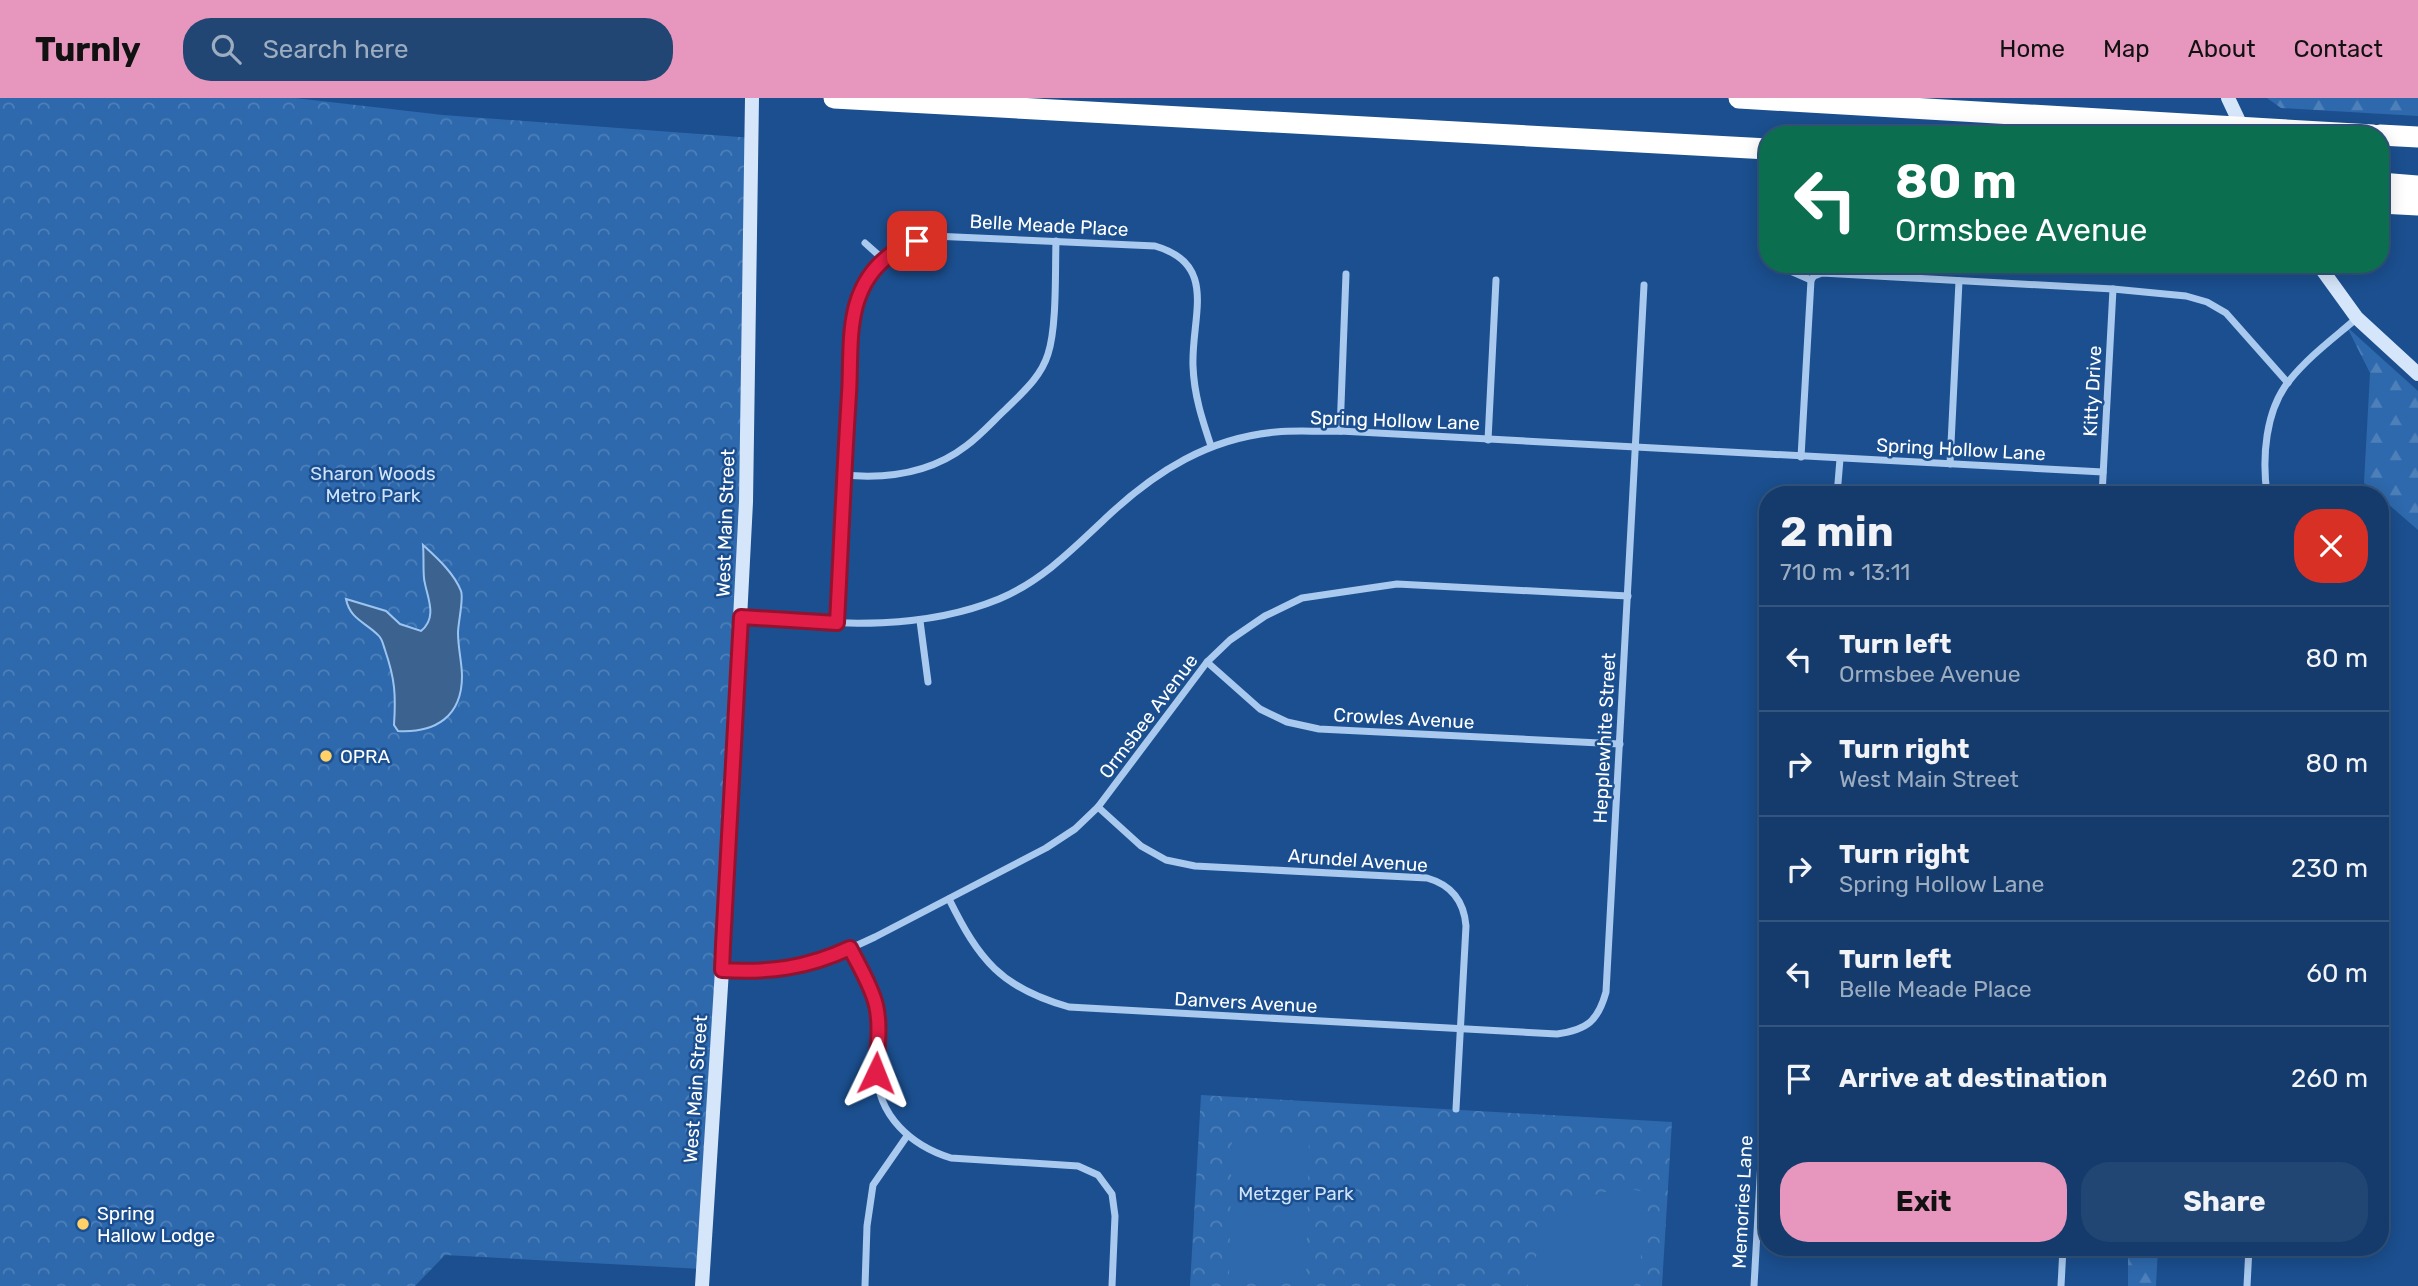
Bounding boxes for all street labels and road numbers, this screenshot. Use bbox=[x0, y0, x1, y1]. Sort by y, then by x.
street label: Belle Meade Place bbox=[969, 210, 1129, 241]
street label: Kitty Drive bbox=[2079, 345, 2106, 437]
street label: Spring Hollow Lane bbox=[1310, 406, 1480, 435]
street label: Spring Hollow Lane bbox=[1876, 434, 2046, 465]
street label: West Main Street bbox=[711, 448, 740, 598]
street label: Ormsbee Avenue bbox=[1094, 650, 1203, 783]
street label: Hepplewhite Street bbox=[1589, 652, 1620, 824]
street label: Crowles Avenue bbox=[1333, 703, 1475, 734]
street label: Arundel Avenue bbox=[1287, 844, 1429, 877]
street label: Danvers Avenue bbox=[1174, 987, 1318, 1018]
street label: West Main Street bbox=[679, 1014, 712, 1164]
street label: Memories Lane bbox=[1728, 1135, 1757, 1269]

